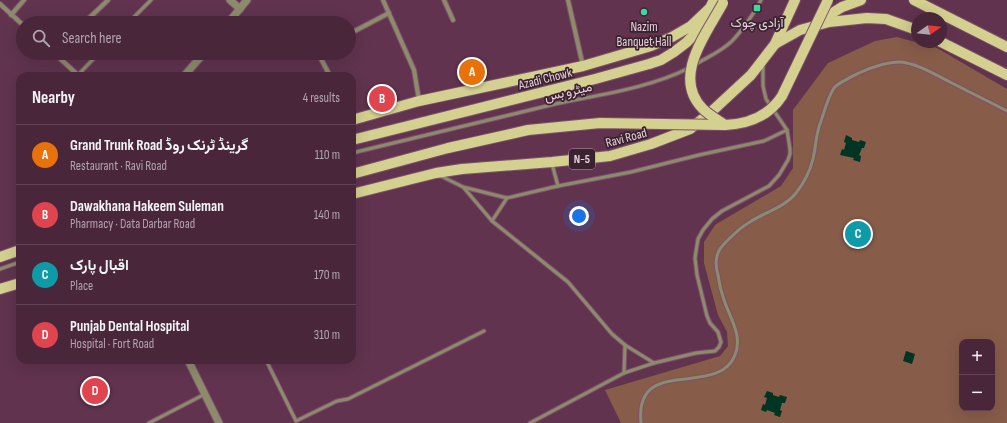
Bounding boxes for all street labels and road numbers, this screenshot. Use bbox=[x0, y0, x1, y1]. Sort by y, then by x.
street label: Azadi Chowk bbox=[516, 65, 574, 94]
street label: میٹرو بس bbox=[543, 79, 594, 105]
street label: Ravi Road bbox=[604, 125, 649, 151]
road number: N-5 bbox=[569, 149, 595, 169]

